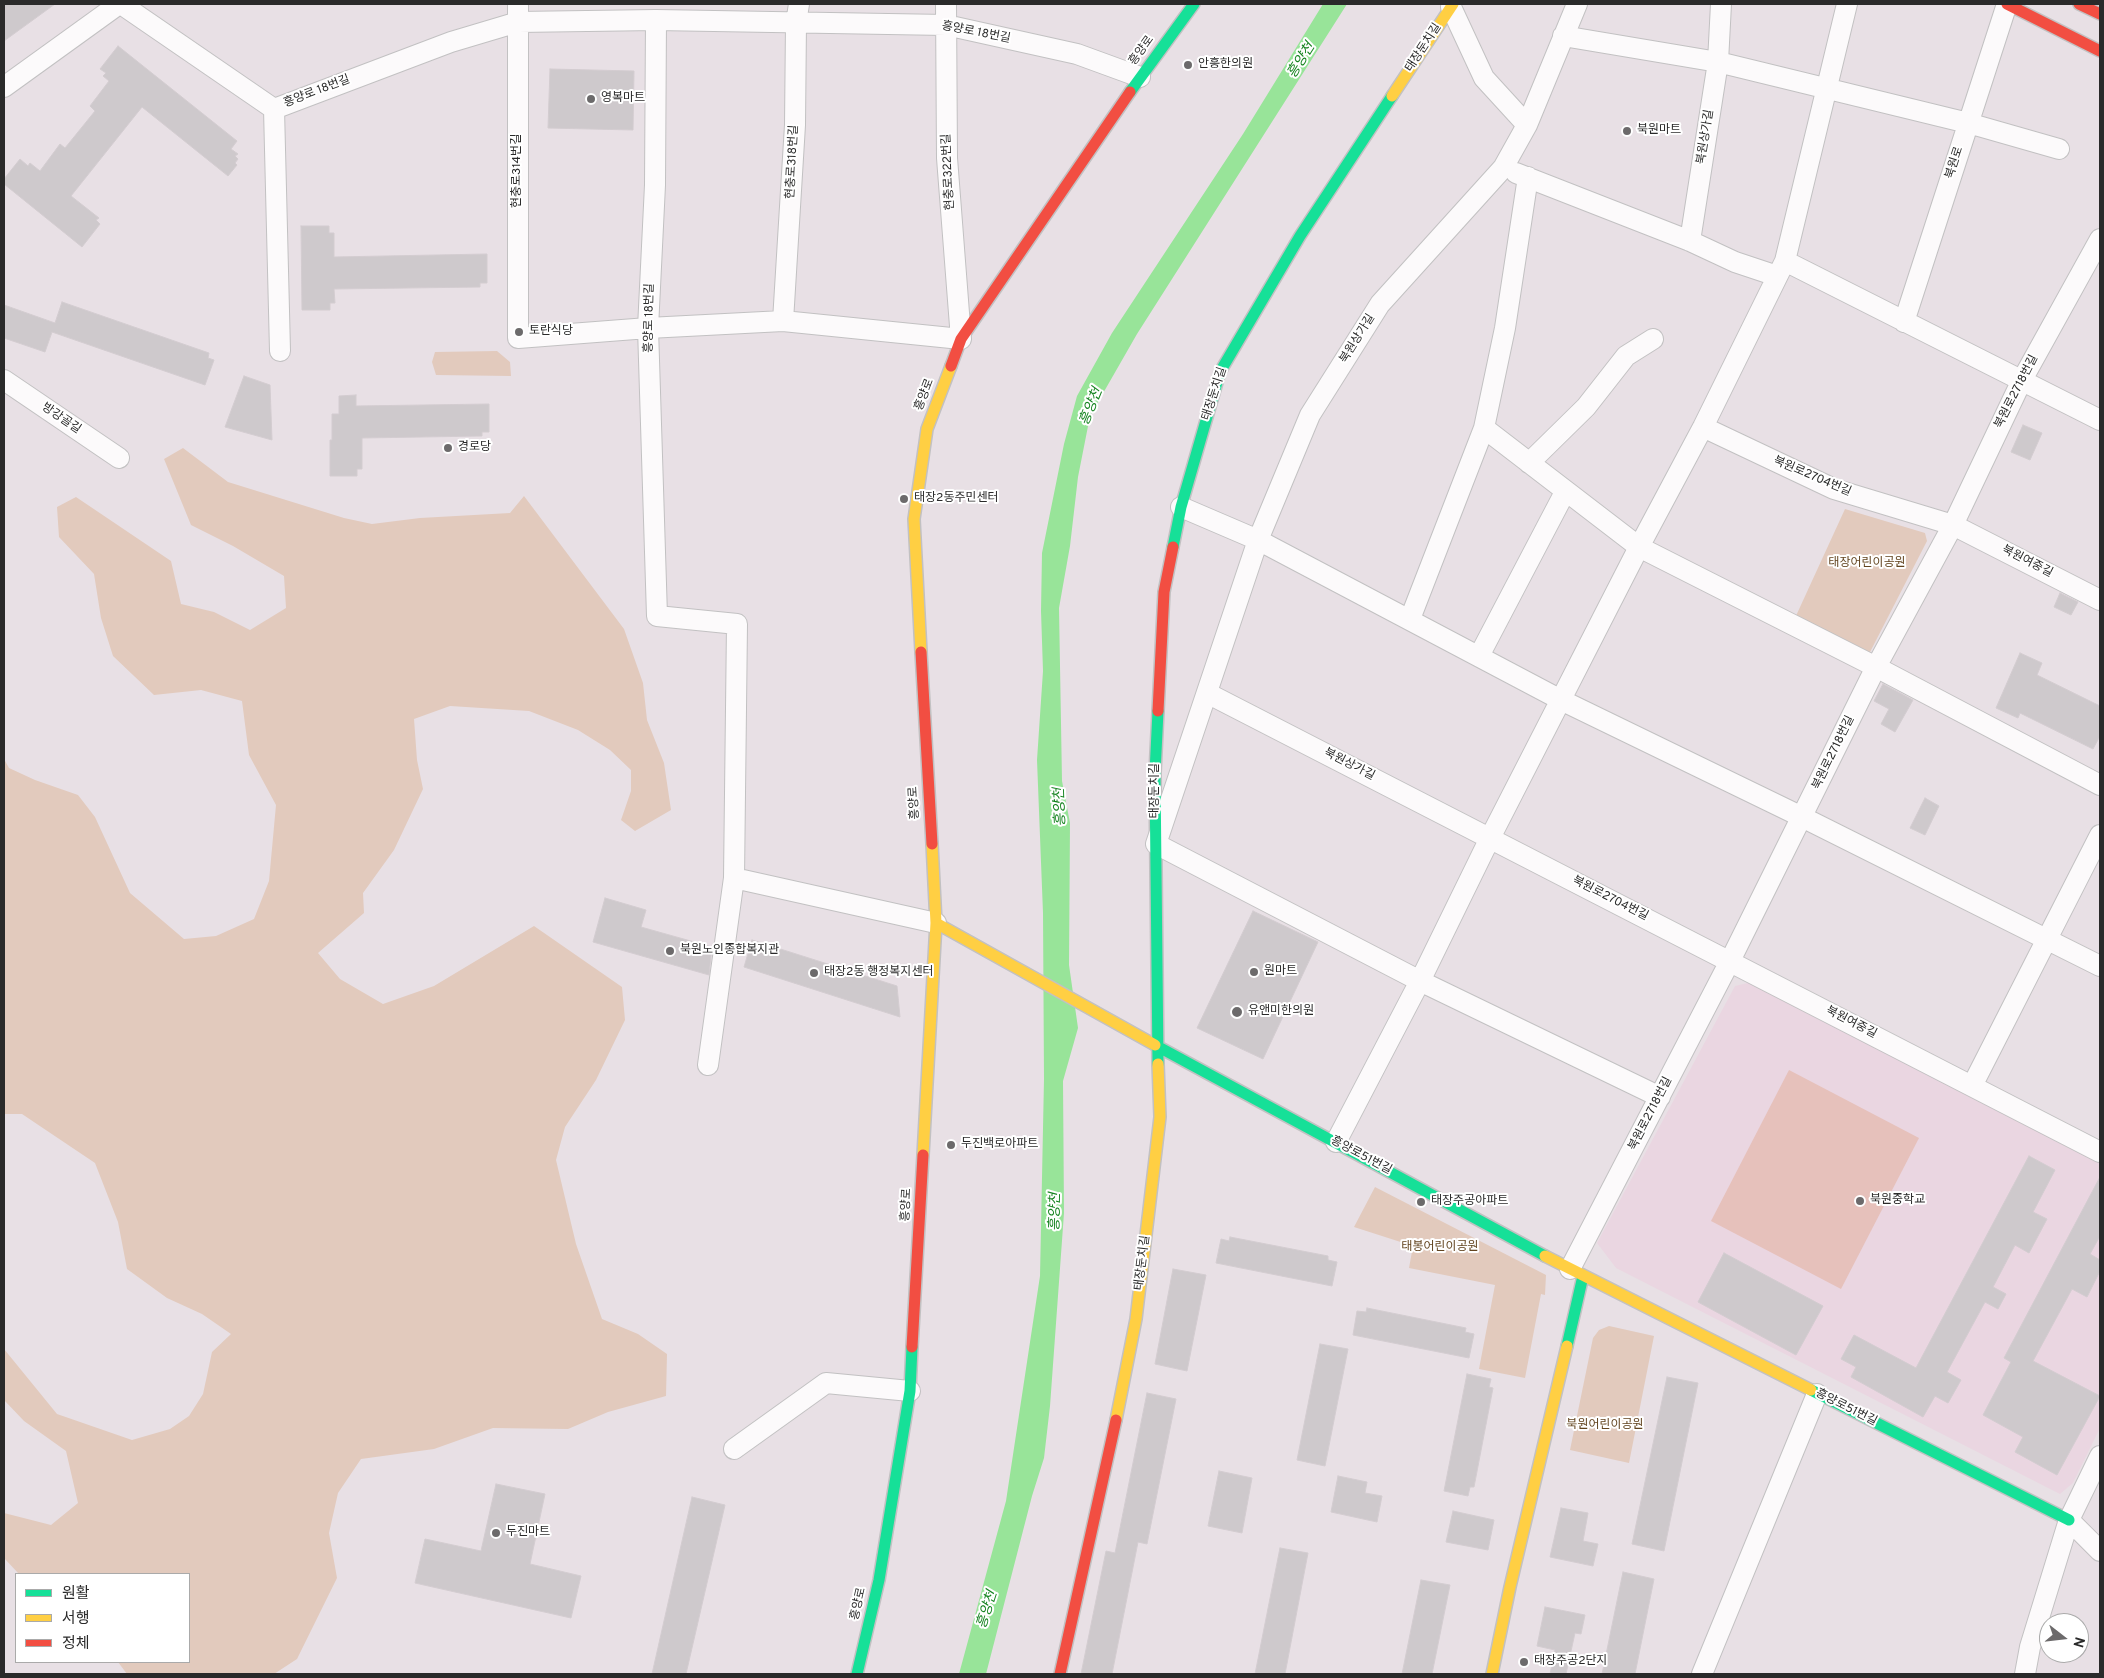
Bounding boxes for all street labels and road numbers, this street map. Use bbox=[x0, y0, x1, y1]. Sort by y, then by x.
street label: 흥양로 18번길 bbox=[940, 19, 1012, 47]
street label: 태장둔치길 bbox=[1403, 21, 1445, 75]
street label: 흥양로 bbox=[1126, 33, 1158, 69]
street label: 흥양로 18번길 bbox=[282, 73, 352, 111]
street label: 북원상가길 bbox=[1695, 109, 1717, 165]
street label: 현충로318번길 bbox=[784, 125, 802, 199]
street label: 현충로322번길 bbox=[940, 133, 958, 211]
street label: 현충로314번길 bbox=[511, 134, 525, 208]
street label: 북원로 bbox=[1943, 145, 1967, 181]
street label: 흥양로 18번길 bbox=[642, 283, 658, 353]
street label: 북원상가길 bbox=[1337, 312, 1379, 366]
street label: 북원로2718번길 bbox=[1992, 353, 2042, 431]
street label: 태장둔치길 bbox=[1200, 366, 1230, 422]
street label: 흥양로 bbox=[912, 377, 938, 413]
street label: 방강골길 bbox=[39, 401, 83, 437]
street label: 북원로2704번길 bbox=[1771, 454, 1853, 500]
street label: 북원여중길 bbox=[1999, 543, 2055, 581]
street label: 북원로2718번길 bbox=[1810, 714, 1858, 792]
street label: 북원상가길 bbox=[1321, 746, 1377, 784]
street label: 태장둔치길 bbox=[1149, 763, 1163, 819]
street label: 흥양로 bbox=[907, 786, 923, 820]
street label: 북원로2704번길 bbox=[1570, 874, 1650, 924]
street label: 북원여중길 bbox=[1823, 1004, 1879, 1042]
street label: 북원로2718번길 bbox=[1626, 1075, 1676, 1153]
street label: 흥양로51번길 bbox=[1328, 1134, 1394, 1178]
street label: 흥양로 bbox=[899, 1188, 915, 1222]
street label: 태장둔치길 bbox=[1132, 1235, 1154, 1291]
street label: 흥양로51번길 bbox=[1813, 1386, 1879, 1430]
street label: 흥양로 bbox=[848, 1586, 870, 1622]

